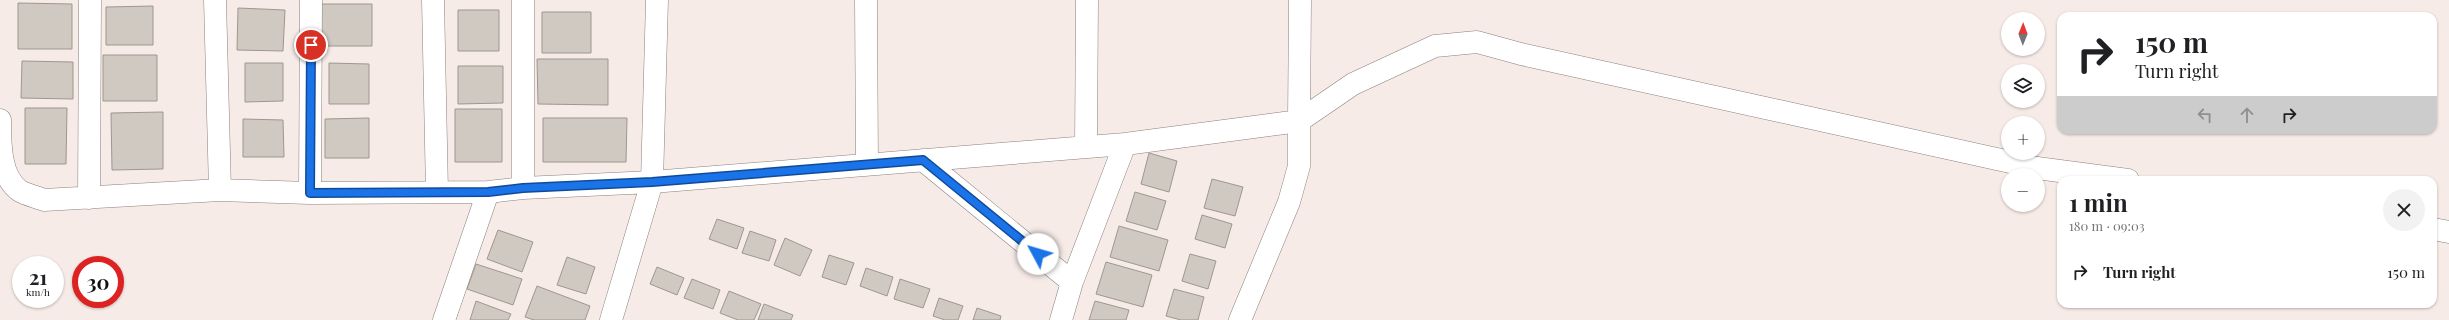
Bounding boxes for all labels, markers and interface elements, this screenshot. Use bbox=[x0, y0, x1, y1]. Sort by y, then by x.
north arrow bbox=[2001, 12, 2045, 56]
map controls bbox=[2001, 12, 2045, 212]
text: 150 m bbox=[2135, 23, 2208, 60]
pin bbox=[294, 28, 328, 62]
icon: right bbox=[2069, 28, 2121, 80]
icon: arrive bbox=[300, 34, 322, 56]
text: Turn right bbox=[2135, 59, 2218, 83]
button: layers bbox=[2001, 64, 2045, 108]
icon: left bbox=[2194, 104, 2216, 126]
icon: ahead bbox=[2236, 104, 2258, 126]
icon: right bbox=[2278, 104, 2300, 126]
button: + bbox=[2001, 116, 2045, 160]
button: − bbox=[2001, 168, 2045, 212]
text: 1 min bbox=[2069, 186, 2128, 218]
button: close bbox=[2383, 189, 2425, 231]
text: 180 m · 09:03 bbox=[2069, 217, 2145, 234]
position arrow bbox=[1017, 233, 1059, 275]
speed limit sign: 30 bbox=[72, 256, 124, 308]
icon: right bbox=[2069, 261, 2091, 283]
text: Turn right bbox=[2103, 262, 2176, 282]
text: 150 m bbox=[2387, 262, 2425, 282]
text: 21 bbox=[29, 263, 47, 290]
text: km/h bbox=[26, 285, 50, 299]

